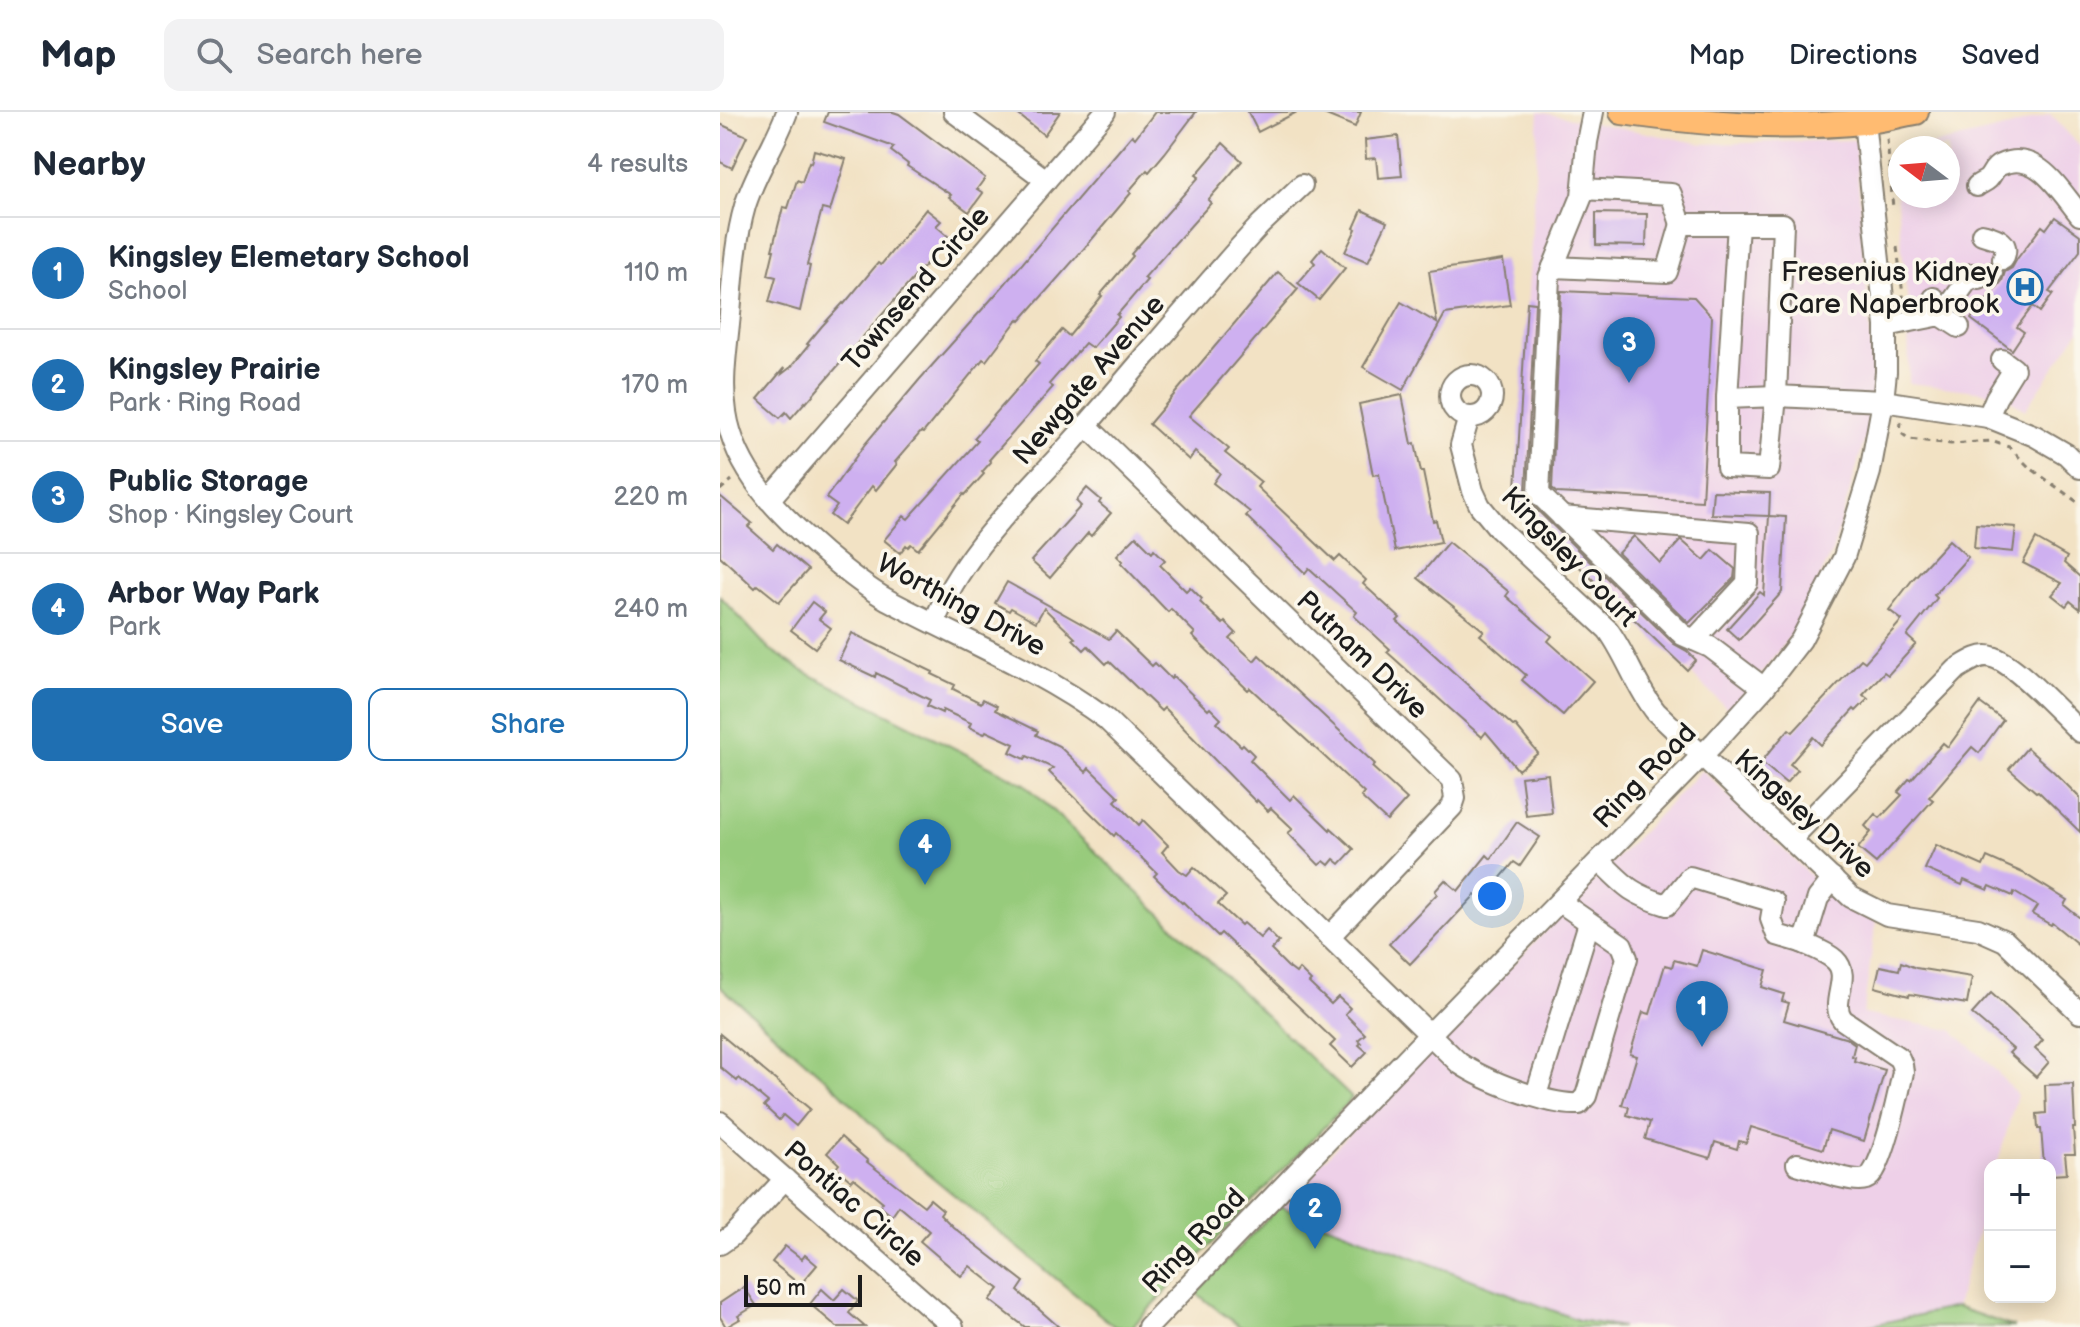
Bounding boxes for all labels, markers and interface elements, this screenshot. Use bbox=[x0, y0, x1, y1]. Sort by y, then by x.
search box bbox=[164, 19, 724, 91]
text: Map bbox=[40, 33, 116, 78]
icon: search bbox=[192, 33, 236, 77]
text: Search here bbox=[256, 37, 423, 73]
text: Map bbox=[1688, 39, 1745, 72]
text: Directions bbox=[1789, 39, 1917, 72]
text: Saved bbox=[1961, 39, 2040, 72]
north arrow bbox=[1888, 136, 1960, 208]
text: Nearby bbox=[32, 144, 146, 185]
text: 4 results bbox=[587, 149, 688, 180]
street label: Townsend Circle bbox=[836, 200, 997, 378]
text: Kingsley Elemetary School bbox=[108, 240, 470, 276]
place label: Fresenius Kidney Care Naperbrook bbox=[1779, 256, 1999, 321]
text: 1 bbox=[53, 258, 63, 289]
text: 110 m bbox=[624, 258, 688, 289]
hospital icon: Fresenius Kidney Care Naperbrook bbox=[2006, 268, 2044, 306]
text: School bbox=[108, 276, 187, 307]
street label: Newgate Avenue bbox=[1006, 288, 1172, 472]
pin: 3 bbox=[1603, 317, 1655, 383]
text: Kingsley Prairie bbox=[108, 352, 321, 388]
text: 2 bbox=[50, 370, 66, 401]
text: 170 m bbox=[621, 370, 688, 401]
text: Park · Ring Road bbox=[108, 388, 301, 419]
text: Public Storage bbox=[108, 464, 308, 500]
street label: Kingsley Court bbox=[1494, 480, 1644, 634]
text: 3 bbox=[50, 482, 66, 513]
text: 220 m bbox=[614, 482, 688, 513]
text: Shop · Kingsley Court bbox=[108, 500, 353, 531]
street label: Worthing Drive bbox=[871, 547, 1051, 664]
text: Arbor Way Park bbox=[108, 576, 319, 612]
street label: Putnam Drive bbox=[1289, 584, 1435, 726]
text: 4 bbox=[50, 594, 66, 625]
text: 240 m bbox=[613, 594, 688, 625]
text: Park bbox=[108, 612, 160, 643]
button: Save bbox=[32, 688, 352, 761]
button: Share bbox=[368, 688, 688, 761]
street label: Ring Road bbox=[1587, 716, 1703, 836]
street label: Kingsley Drive bbox=[1727, 743, 1881, 886]
pin: 4 bbox=[899, 819, 951, 885]
your location bbox=[1472, 876, 1512, 916]
pin: 1 bbox=[1676, 981, 1728, 1047]
street label: Pontiac Circle bbox=[777, 1134, 931, 1274]
map controls bbox=[1984, 1159, 2056, 1303]
button: + bbox=[1984, 1159, 2056, 1231]
street label: Ring Road bbox=[1136, 1181, 1252, 1301]
pin: 2 bbox=[1289, 1183, 1341, 1249]
button: − bbox=[1984, 1231, 2056, 1303]
scale bar bbox=[744, 1271, 862, 1307]
text: 50 m bbox=[756, 1275, 806, 1302]

